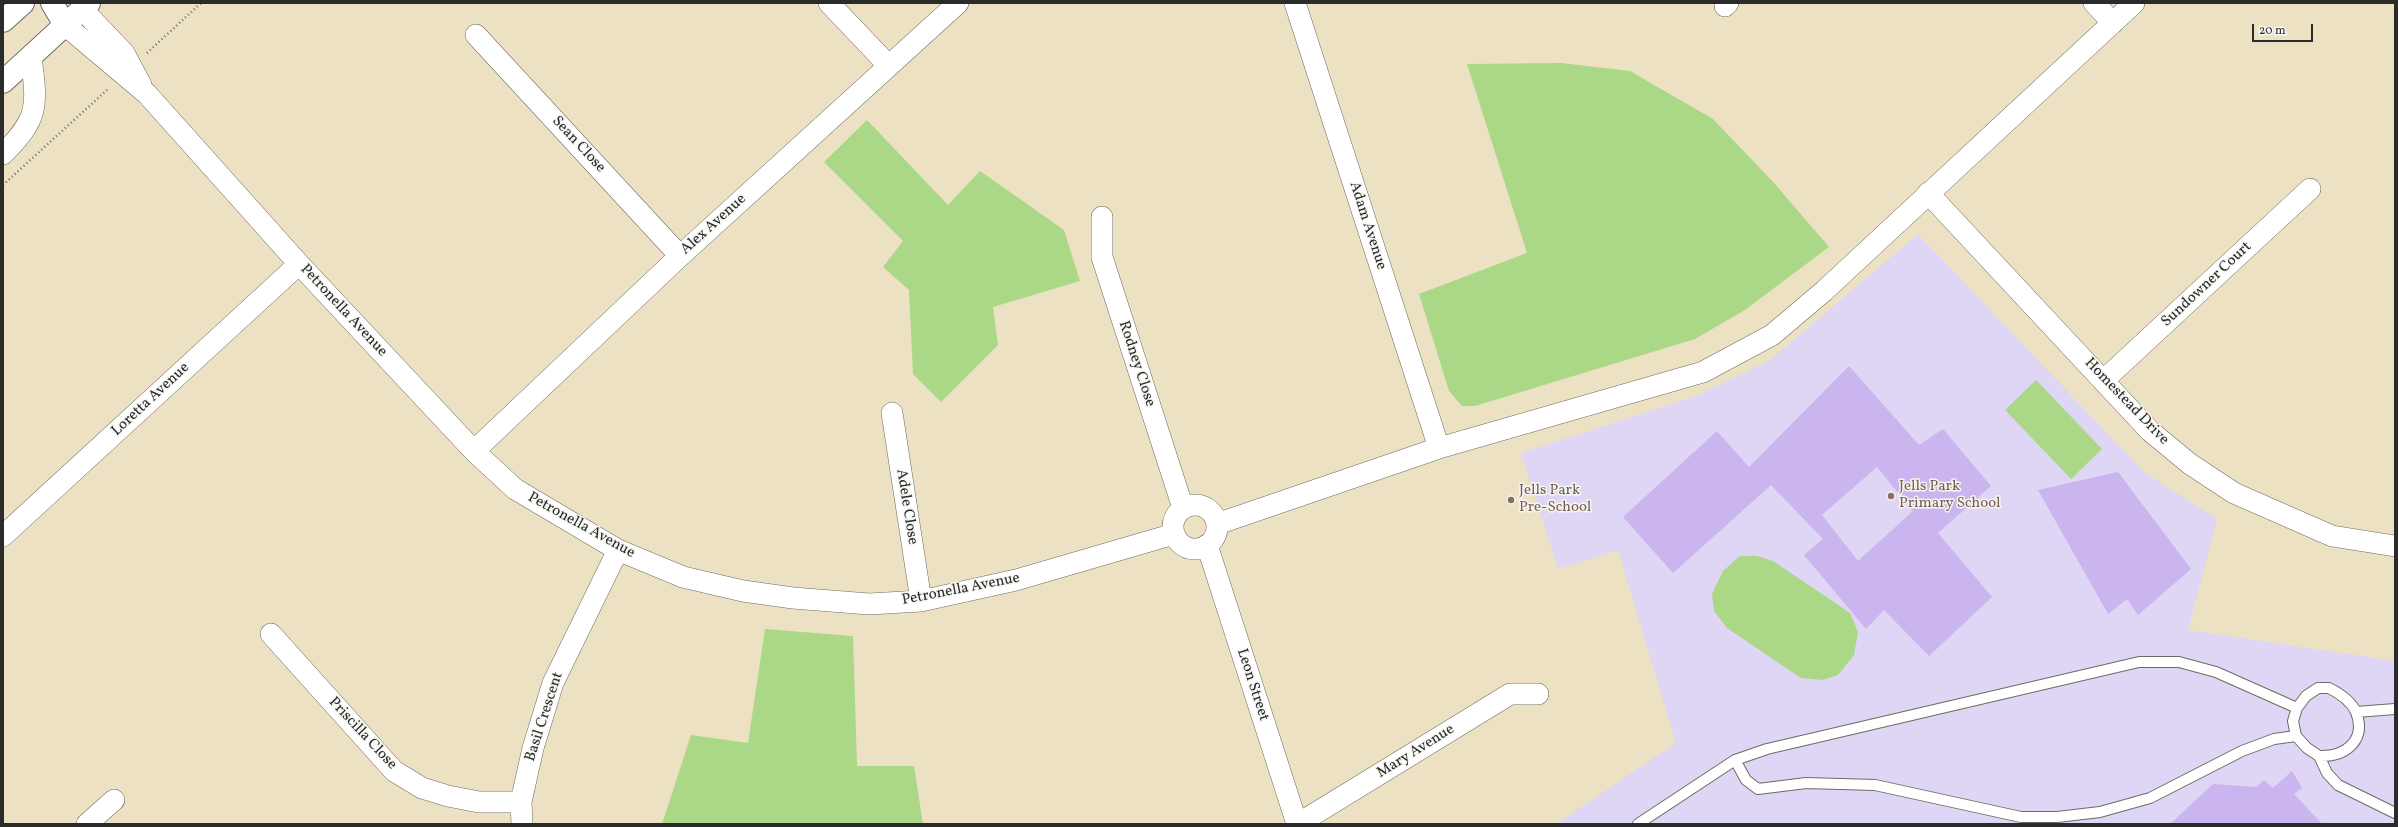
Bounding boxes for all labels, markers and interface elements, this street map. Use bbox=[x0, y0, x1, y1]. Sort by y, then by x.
scale bar bbox=[2254, 16, 2315, 42]
text: 20 m bbox=[2259, 23, 2286, 39]
street label: Sean Close bbox=[547, 113, 609, 177]
street label: Adam Avenue bbox=[1344, 180, 1390, 272]
street label: Alex Avenue bbox=[677, 191, 751, 259]
street label: Sundowner Court bbox=[2158, 239, 2256, 331]
street label: Petronella Avenue bbox=[296, 261, 390, 361]
street label: Rodney Close bbox=[1114, 319, 1158, 409]
street label: Homestead Drive bbox=[2080, 355, 2172, 449]
street label: Loretta Avenue bbox=[108, 359, 194, 441]
street label: Adele Close bbox=[891, 468, 921, 546]
place label: Jells Park Primary School bbox=[1899, 478, 2001, 513]
place label: Jells Park Pre-School bbox=[1519, 482, 1591, 517]
street label: Petronella Avenue bbox=[524, 489, 638, 563]
marker: Jells Park Primary School bbox=[1886, 491, 1896, 501]
marker: Jells Park Pre-School bbox=[1506, 495, 1516, 505]
street label: Petronella Avenue bbox=[901, 570, 1021, 610]
street label: Leon Street bbox=[1232, 647, 1272, 723]
street label: Basil Crescent bbox=[522, 670, 568, 764]
street label: Priscilla Close bbox=[324, 694, 400, 774]
street label: Mary Avenue bbox=[1374, 721, 1458, 783]

